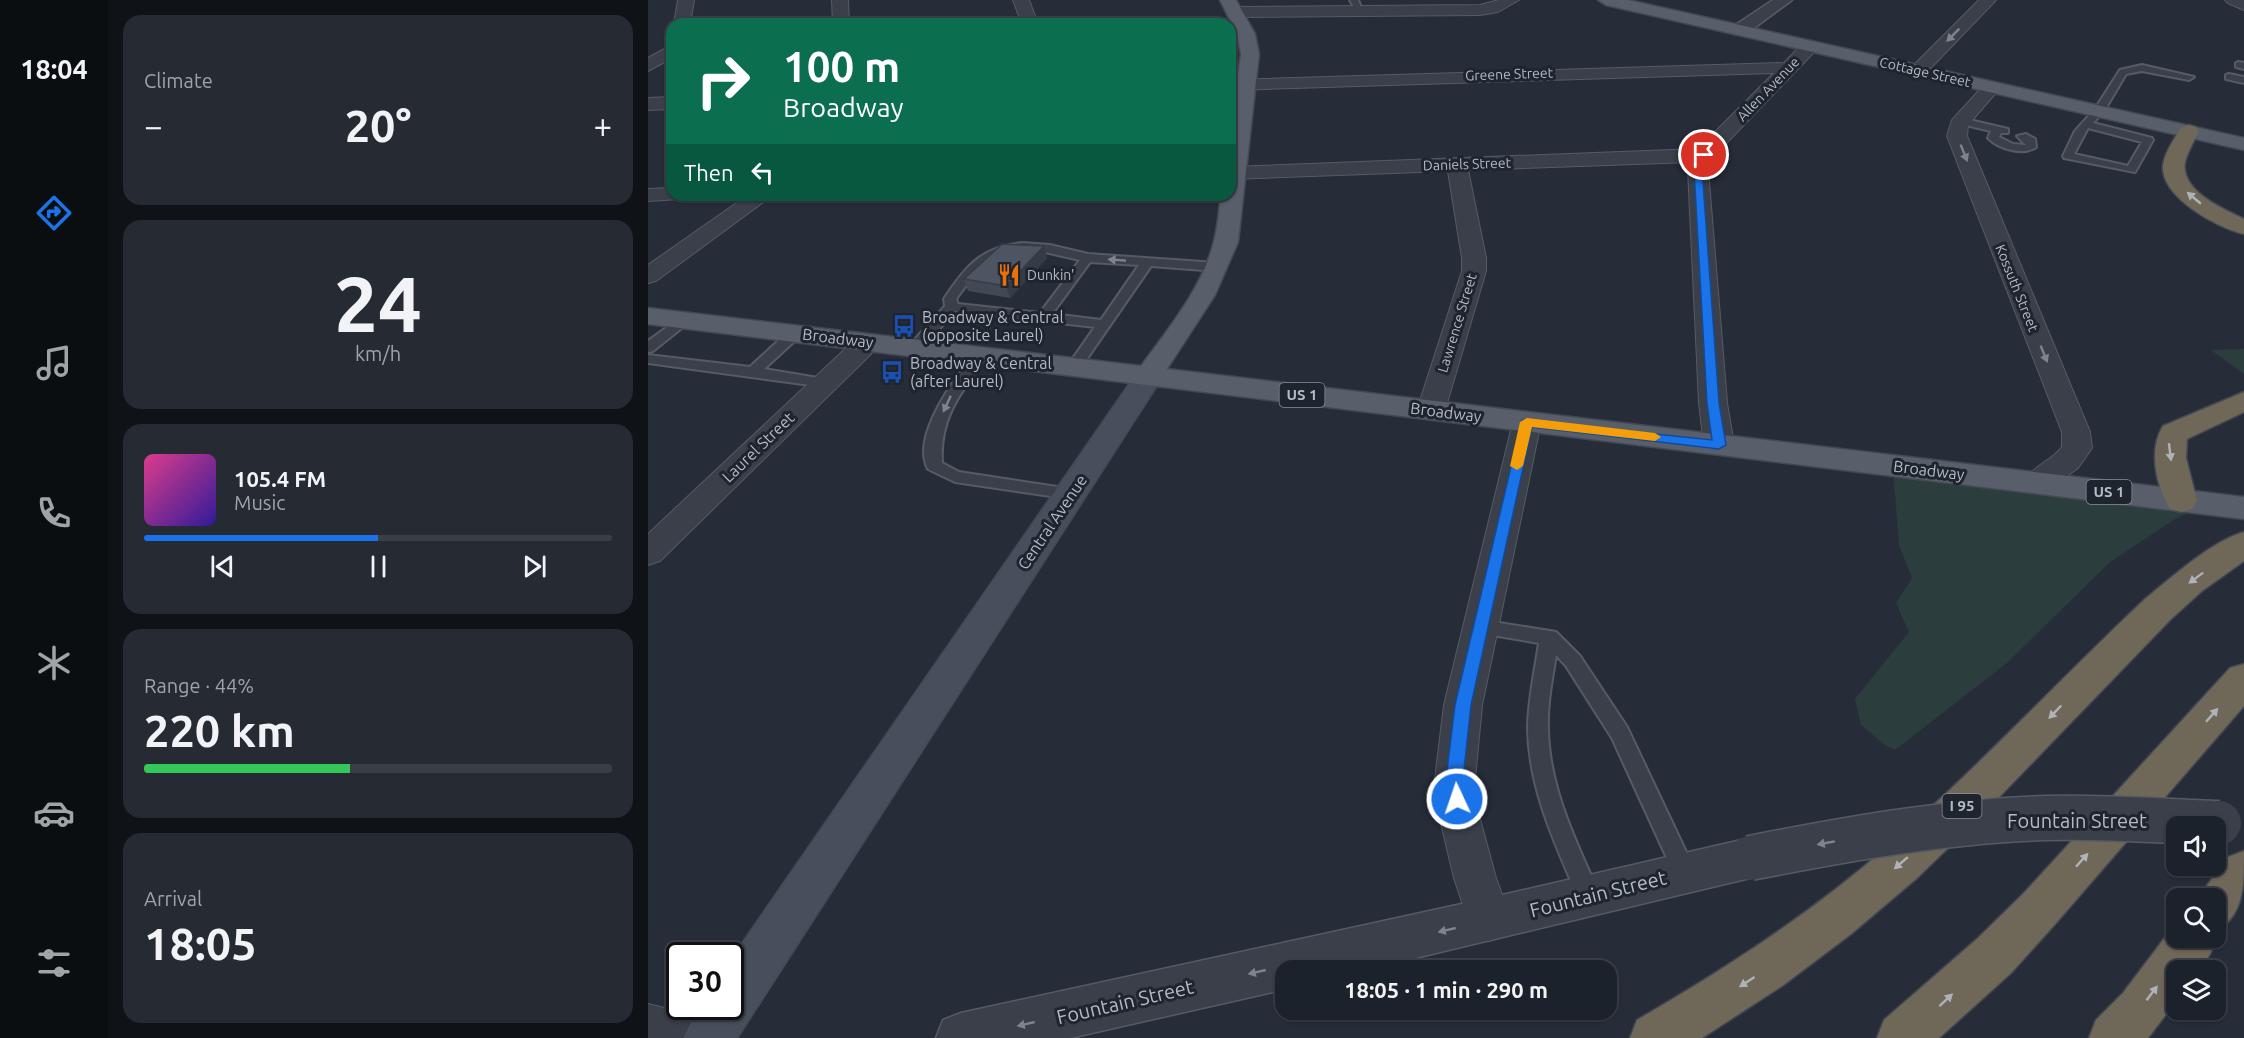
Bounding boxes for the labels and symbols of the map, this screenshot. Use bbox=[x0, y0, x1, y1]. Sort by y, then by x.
one-way arrow bbox=[1946, 28, 1960, 42]
street label: Allen Avenue bbox=[1734, 54, 1802, 124]
street label: Cottage Street bbox=[1878, 54, 1973, 90]
street label: Greene Street bbox=[1465, 64, 1554, 84]
pin bbox=[1678, 129, 1729, 180]
one-way arrow bbox=[1960, 144, 1969, 162]
street label: Daniels Street bbox=[1423, 154, 1512, 174]
one-way arrow bbox=[2186, 191, 2202, 204]
street label: Kossuth Street bbox=[1992, 242, 2042, 334]
one-way arrow bbox=[1108, 255, 1127, 265]
restaurant icon: Dunkin' bbox=[996, 262, 1022, 288]
place label: Dunkin' bbox=[1027, 267, 1074, 283]
street label: Lawrence Street bbox=[1434, 271, 1480, 374]
place label: Broadway & Central (opposite Laurel) bbox=[922, 308, 1064, 345]
bus stop icon: Broadway & Central (opposite Laurel) bbox=[891, 313, 917, 339]
street label: Broadway bbox=[801, 325, 875, 351]
one-way arrow bbox=[2040, 345, 2049, 363]
place label: Broadway & Central (after Laurel) bbox=[910, 354, 1052, 391]
bus stop icon: Broadway & Central (after Laurel) bbox=[879, 359, 905, 385]
road number: US 1 bbox=[1280, 383, 1324, 407]
one-way arrow bbox=[943, 395, 952, 412]
street label: Broadway bbox=[1409, 399, 1483, 425]
street label: Laurel Street bbox=[718, 408, 798, 486]
one-way arrow bbox=[2166, 443, 2175, 462]
street label: Broadway bbox=[1892, 457, 1966, 483]
street label: Central Avenue bbox=[1014, 471, 1090, 573]
road number: US 1 bbox=[2086, 480, 2132, 504]
one-way arrow bbox=[2189, 571, 2204, 583]
one-way arrow bbox=[2048, 704, 2062, 719]
one-way arrow bbox=[2205, 708, 2218, 723]
position arrow bbox=[1425, 767, 1489, 831]
road number: I 95 bbox=[1942, 794, 1982, 818]
street label: Fountain Street bbox=[2007, 809, 2147, 832]
one-way arrow bbox=[1816, 838, 1835, 847]
one-way arrow bbox=[2075, 853, 2089, 868]
one-way arrow bbox=[1894, 856, 1909, 869]
street label: Fountain Street bbox=[1527, 865, 1669, 922]
one-way arrow bbox=[1438, 925, 1457, 935]
speed limit sign: 30 bbox=[666, 942, 744, 1020]
one-way arrow bbox=[1247, 968, 1266, 977]
street label: Fountain Street bbox=[1054, 975, 1196, 1028]
one-way arrow bbox=[1739, 976, 1755, 988]
one-way arrow bbox=[2146, 986, 2158, 1002]
one-way arrow bbox=[1939, 993, 1954, 1007]
one-way arrow bbox=[1017, 1019, 1035, 1029]

